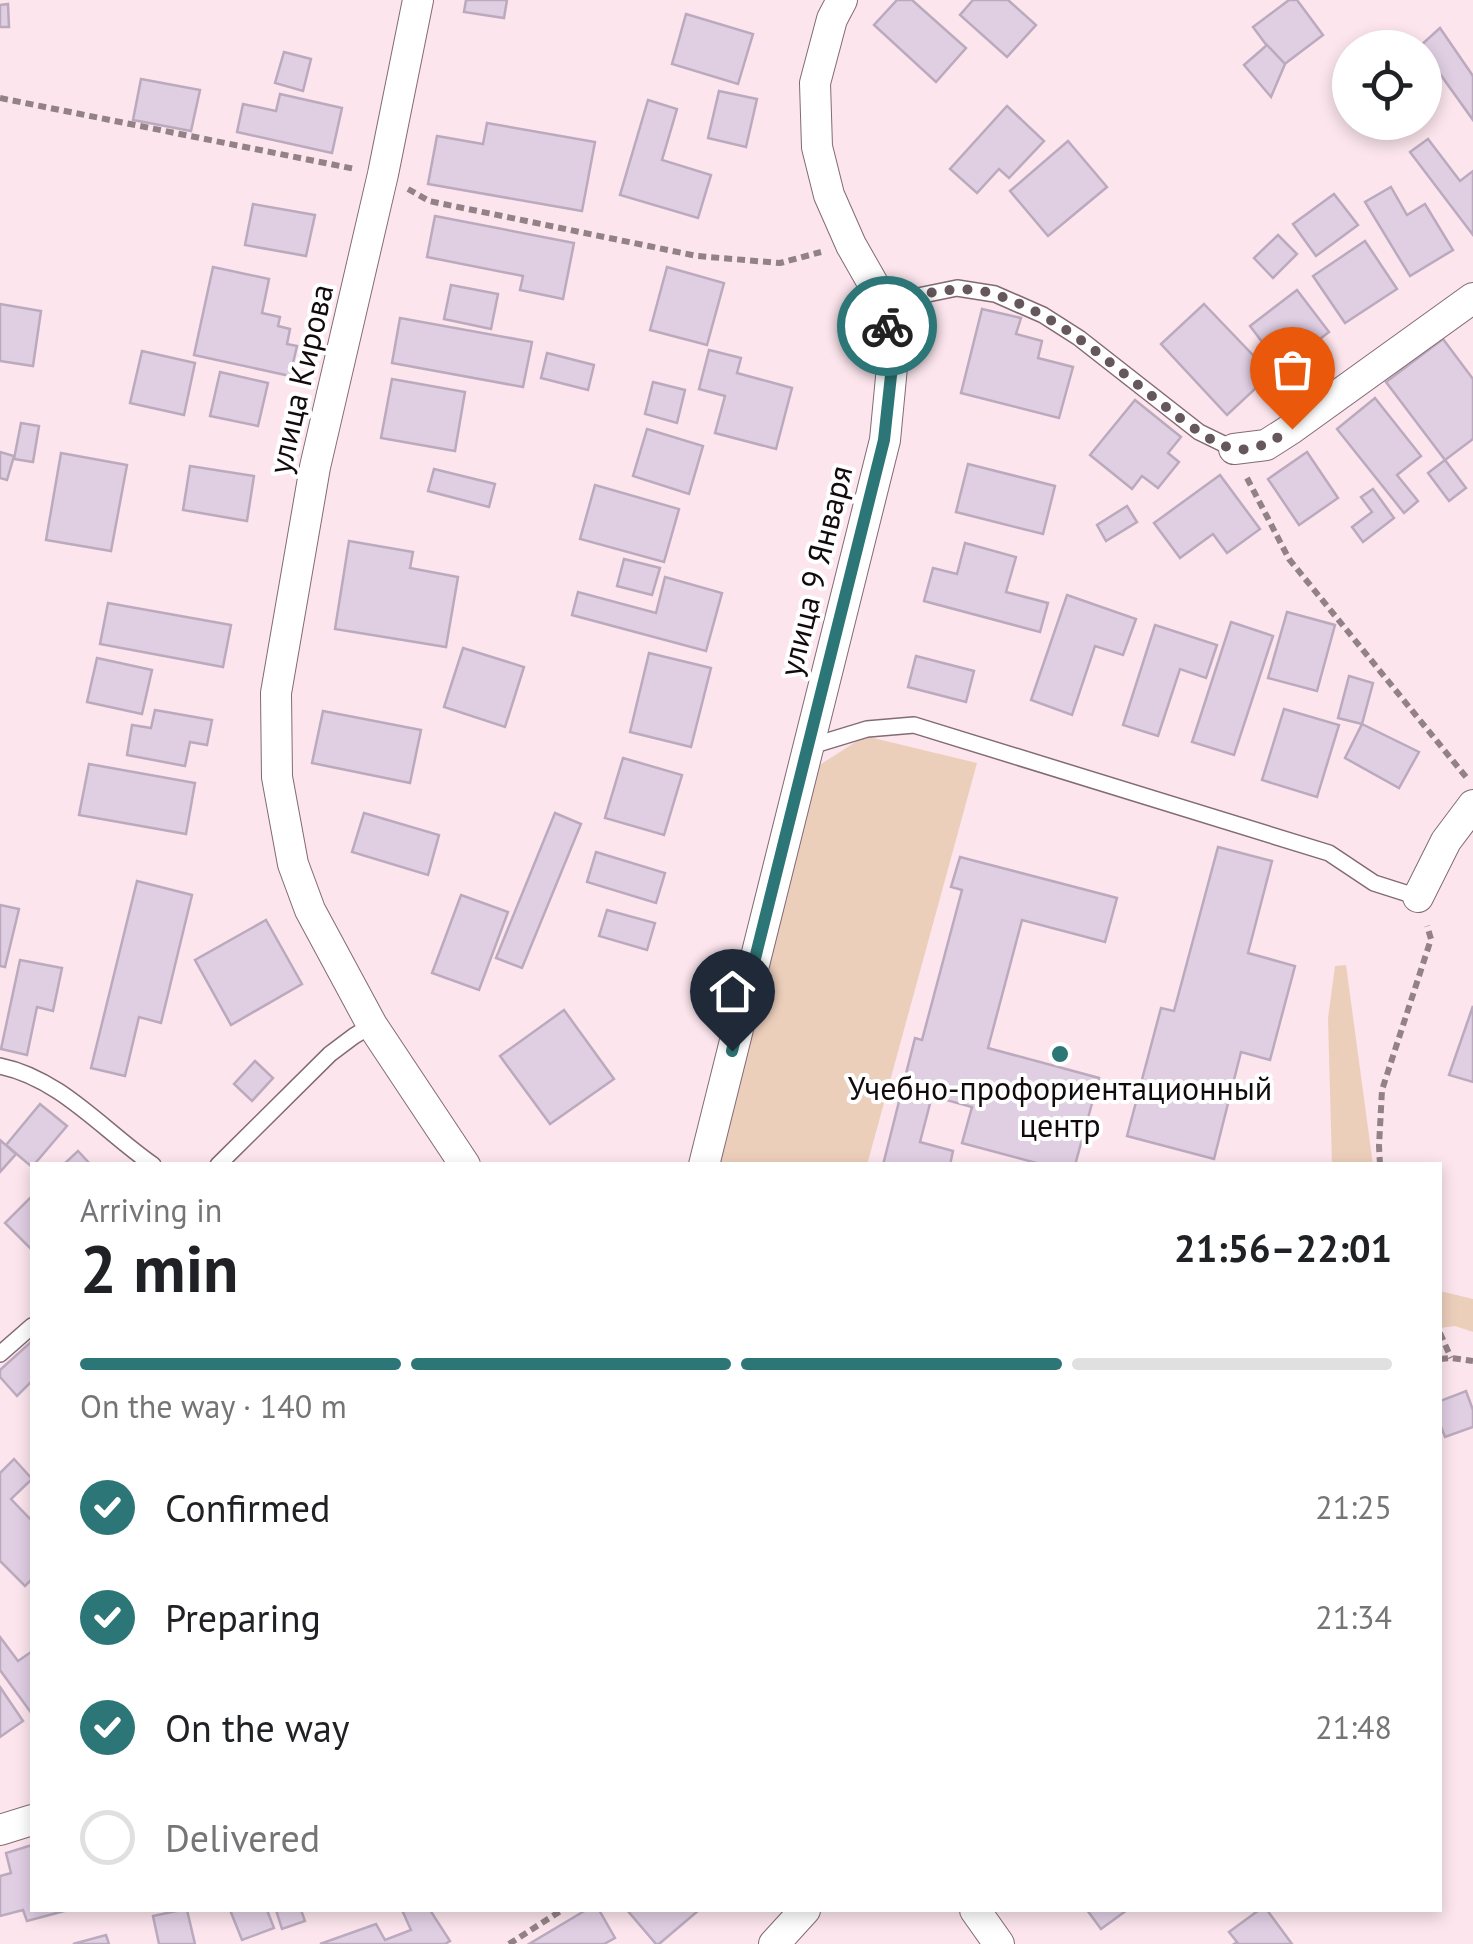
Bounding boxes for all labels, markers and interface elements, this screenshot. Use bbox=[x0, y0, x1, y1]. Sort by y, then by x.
map controls bbox=[1332, 30, 1442, 140]
button: locate bbox=[1332, 30, 1442, 140]
courier bbox=[837, 276, 937, 376]
street label: улица Кирова bbox=[258, 280, 342, 478]
icon: bike bbox=[860, 299, 915, 354]
pin bbox=[1250, 327, 1335, 430]
icon: bag bbox=[1265, 342, 1320, 397]
street label: улица 9 Января bbox=[769, 461, 862, 681]
pin bbox=[690, 949, 775, 1052]
icon: home bbox=[705, 964, 760, 1019]
marker: Учебно-профориентационный центр bbox=[1049, 1043, 1071, 1065]
place label: Учебно-профориентационный центр bbox=[848, 1067, 1272, 1146]
text: Arriving in bbox=[80, 1189, 222, 1231]
text: 21:56–22:01 bbox=[1174, 1223, 1392, 1272]
text: 2 min bbox=[80, 1226, 239, 1310]
text: On the way · 140 m bbox=[80, 1385, 347, 1427]
icon: check bbox=[80, 1480, 135, 1535]
text: Confirmed bbox=[165, 1483, 331, 1532]
text: 21:25 bbox=[1315, 1486, 1392, 1528]
icon: check bbox=[80, 1590, 135, 1645]
text: Preparing bbox=[165, 1593, 321, 1642]
text: 21:34 bbox=[1315, 1596, 1392, 1638]
icon: check bbox=[80, 1700, 135, 1755]
text: On the way bbox=[165, 1703, 350, 1752]
text: 21:48 bbox=[1315, 1706, 1392, 1748]
text: Delivered bbox=[165, 1813, 320, 1862]

